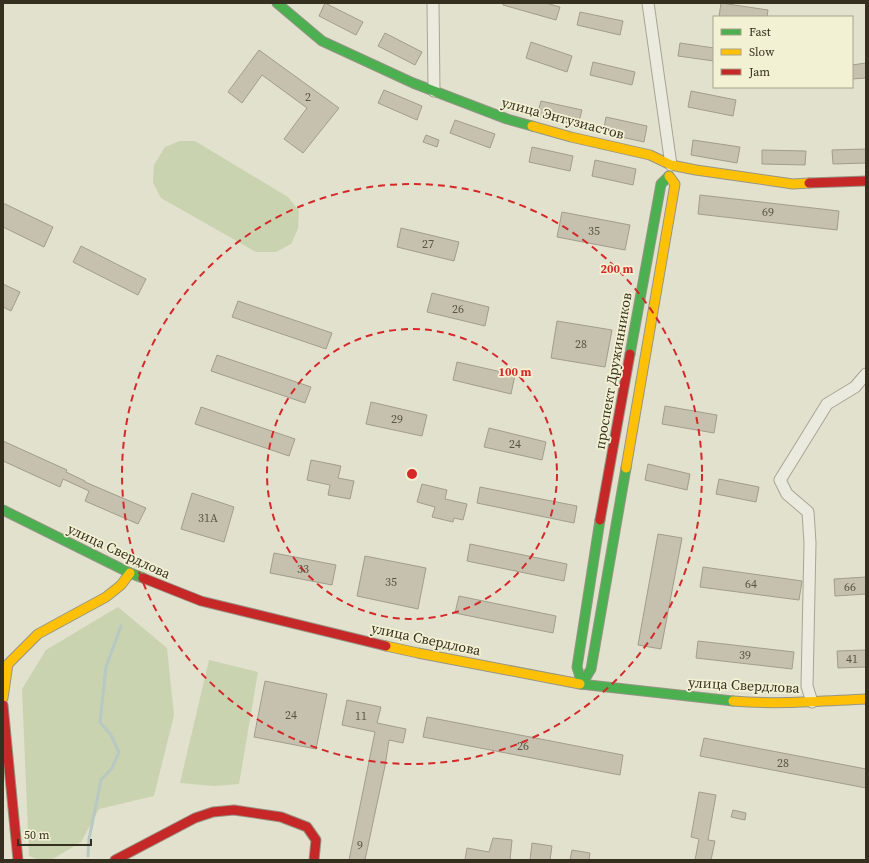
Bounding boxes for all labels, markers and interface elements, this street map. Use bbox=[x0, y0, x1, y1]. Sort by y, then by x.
legend bbox=[713, 16, 853, 88]
text: Fast bbox=[749, 24, 771, 40]
text: Slow bbox=[749, 44, 775, 60]
text: Jam bbox=[748, 64, 770, 80]
house number: 2 bbox=[305, 89, 311, 105]
street label: улица Энтузиастов bbox=[500, 92, 626, 144]
house number: 69 bbox=[762, 204, 774, 220]
house number: 35 bbox=[588, 223, 600, 239]
house number: 27 bbox=[422, 236, 434, 252]
text: 200 m bbox=[601, 261, 634, 277]
street label: проспект Дружинников bbox=[589, 291, 637, 451]
house number: 26 bbox=[452, 301, 464, 317]
house number: 28 bbox=[575, 336, 587, 352]
text: 100 m bbox=[499, 364, 532, 380]
house number: 29 bbox=[391, 411, 403, 427]
house number: 24 bbox=[509, 436, 521, 452]
centre of rings bbox=[405, 467, 419, 481]
house number: 31А bbox=[198, 510, 218, 526]
street label: улица Свердлова bbox=[64, 518, 174, 584]
house number: 33 bbox=[297, 561, 309, 577]
house number: 35 bbox=[385, 574, 397, 590]
house number: 64 bbox=[745, 576, 757, 592]
house number: 66 bbox=[844, 579, 856, 595]
street label: улица Свердлова bbox=[369, 618, 483, 661]
house number: 39 bbox=[739, 647, 751, 663]
house number: 41 bbox=[846, 651, 858, 667]
street label: улица Свердлова bbox=[688, 672, 801, 698]
house number: 24 bbox=[285, 707, 297, 723]
house number: 11 bbox=[355, 708, 367, 724]
house number: 26 bbox=[517, 738, 529, 754]
house number: 28 bbox=[777, 755, 789, 771]
scale bar bbox=[18, 821, 91, 847]
text: 50 m bbox=[24, 827, 50, 843]
house number: 9 bbox=[357, 837, 363, 853]

